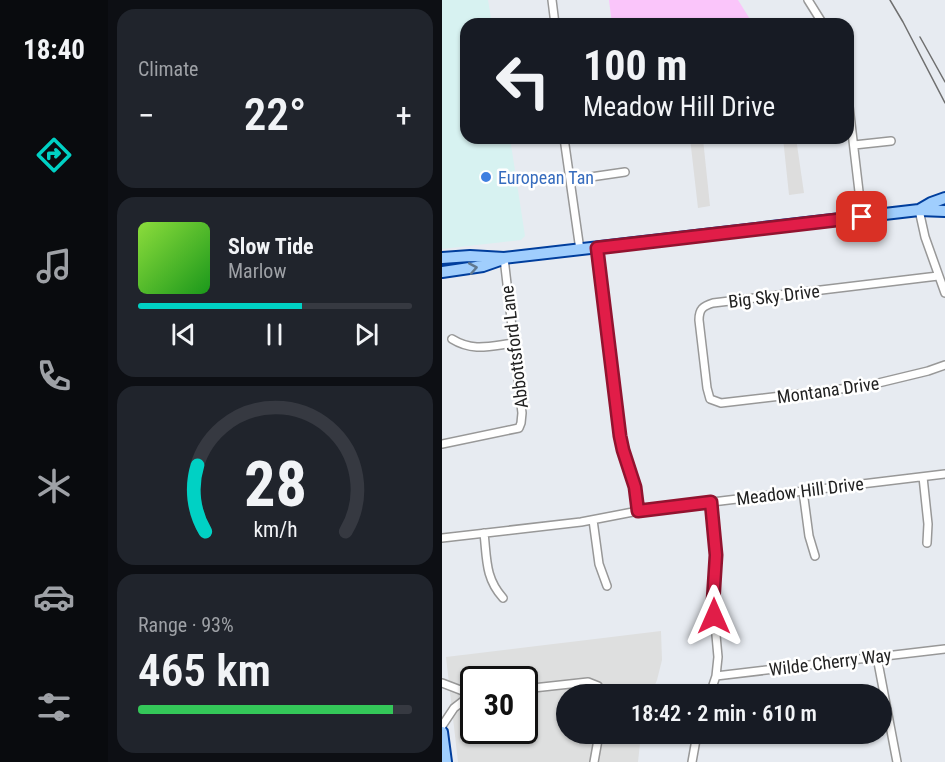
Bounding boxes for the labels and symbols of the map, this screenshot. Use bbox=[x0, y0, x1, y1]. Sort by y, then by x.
place label: European Tan bbox=[498, 167, 594, 188]
marker: European Tan bbox=[479, 170, 493, 184]
pin bbox=[836, 191, 887, 242]
one-way arrow bbox=[468, 262, 478, 275]
street label: Big Sky Drive bbox=[727, 280, 821, 312]
street label: Abbottsford Lane bbox=[496, 284, 532, 410]
street label: Montana Drive bbox=[776, 372, 880, 408]
street label: Meadow Hill Drive bbox=[735, 473, 865, 509]
position arrow bbox=[682, 584, 746, 648]
street label: Wilde Cherry Way bbox=[768, 644, 893, 680]
speed limit sign: 30 bbox=[460, 666, 538, 744]

